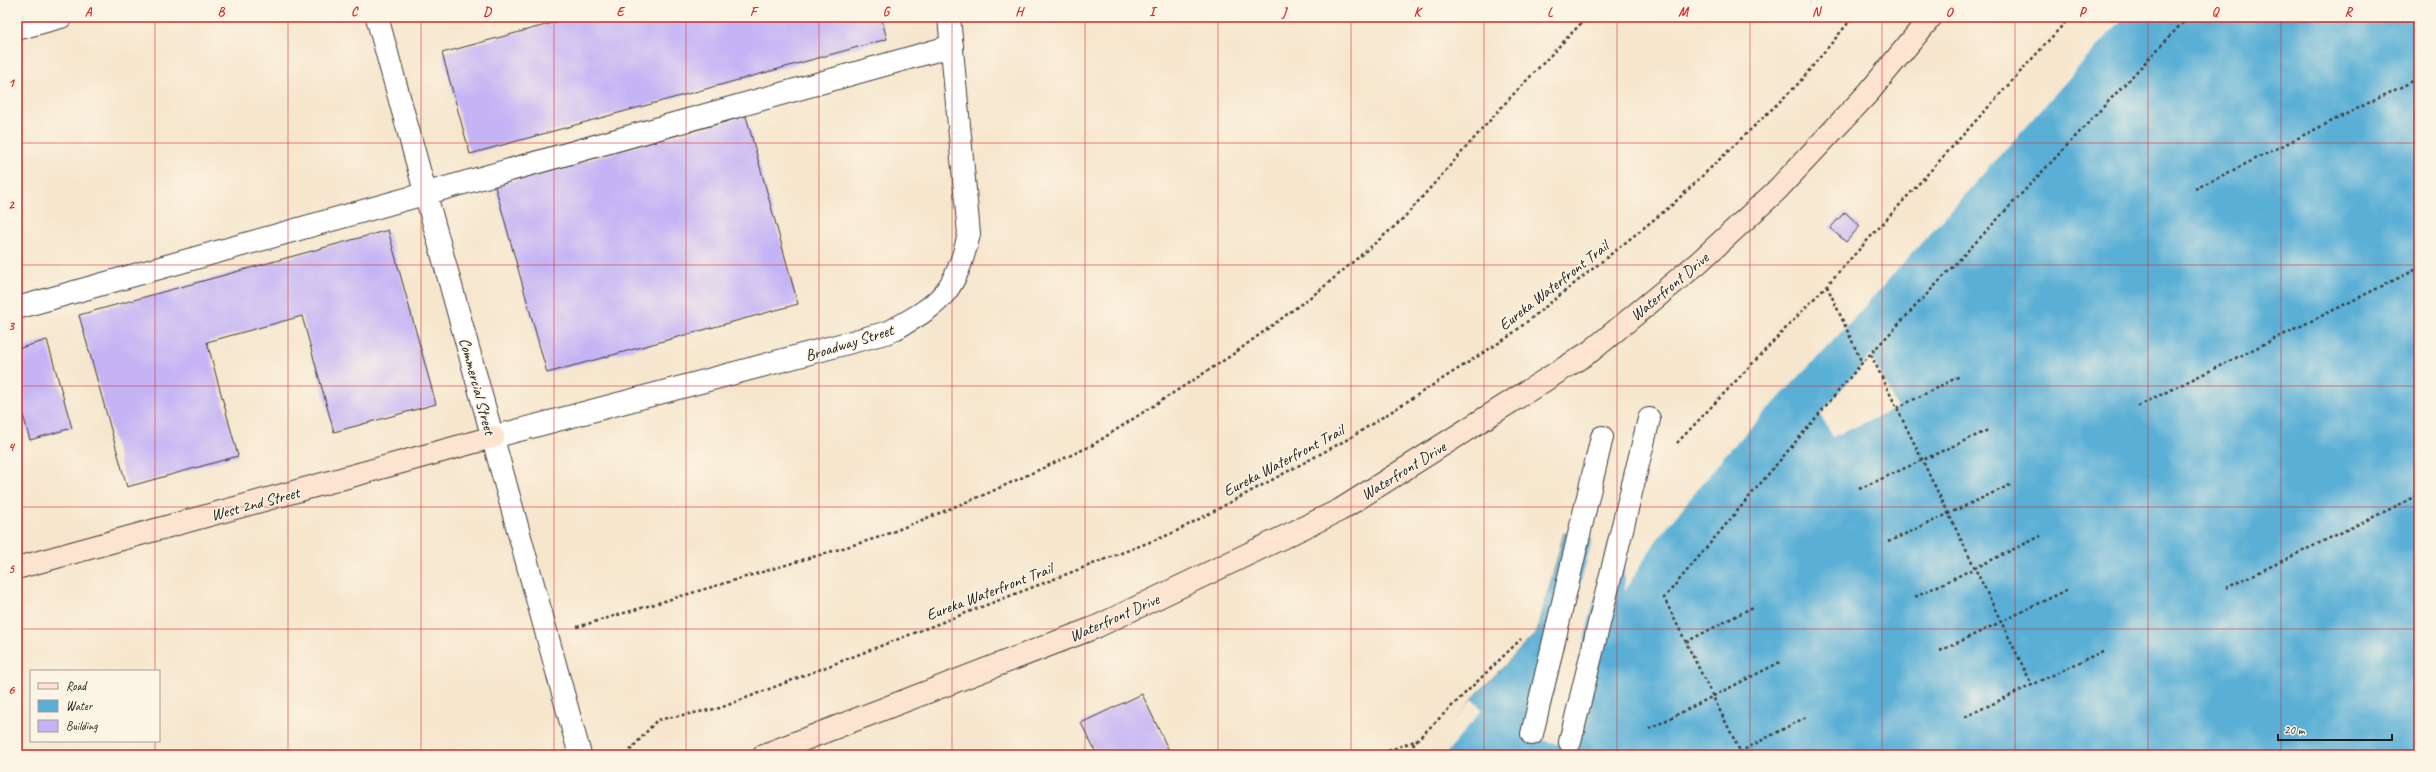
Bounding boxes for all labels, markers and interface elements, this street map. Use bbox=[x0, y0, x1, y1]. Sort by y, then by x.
text: A bbox=[85, 4, 93, 20]
text: B bbox=[218, 4, 226, 20]
text: C bbox=[351, 4, 359, 20]
text: D bbox=[483, 4, 492, 20]
text: E bbox=[617, 4, 626, 20]
text: F bbox=[750, 4, 759, 20]
text: G bbox=[883, 4, 891, 20]
text: H bbox=[1015, 4, 1025, 20]
text: I bbox=[1149, 4, 1158, 20]
text: J bbox=[1281, 4, 1288, 20]
text: K bbox=[1414, 4, 1424, 20]
text: L bbox=[1547, 4, 1554, 20]
text: M bbox=[1678, 4, 1689, 20]
text: N bbox=[1812, 4, 1823, 20]
text: O bbox=[1946, 4, 1955, 20]
text: P bbox=[2079, 4, 2088, 20]
text: Q bbox=[2212, 4, 2220, 20]
text: R bbox=[2344, 4, 2353, 20]
text: 1 bbox=[8, 75, 16, 91]
text: 2 bbox=[8, 197, 15, 213]
street label: Eureka Waterfront Trail bbox=[1495, 235, 1615, 335]
street label: Waterfront Drive bbox=[1626, 247, 1714, 325]
text: 3 bbox=[8, 318, 15, 334]
street label: Broadway Street bbox=[803, 320, 897, 366]
street label: Commercial Street bbox=[454, 336, 500, 439]
street label: Eureka Waterfront Trail bbox=[1220, 419, 1350, 501]
street label: Waterfront Drive bbox=[1358, 436, 1451, 505]
text: 4 bbox=[8, 439, 16, 455]
street label: West 2nd Street bbox=[209, 482, 303, 525]
street label: Eureka Waterfront Trail bbox=[923, 557, 1058, 625]
text: 5 bbox=[8, 561, 15, 577]
street label: Waterfront Drive bbox=[1067, 589, 1164, 647]
legend bbox=[30, 670, 160, 742]
text: Road bbox=[66, 678, 88, 694]
text: 6 bbox=[8, 682, 15, 698]
text: Water bbox=[66, 698, 94, 714]
scale bar bbox=[2278, 716, 2392, 742]
text: Building bbox=[66, 718, 98, 734]
text: 20 m bbox=[2284, 722, 2306, 738]

